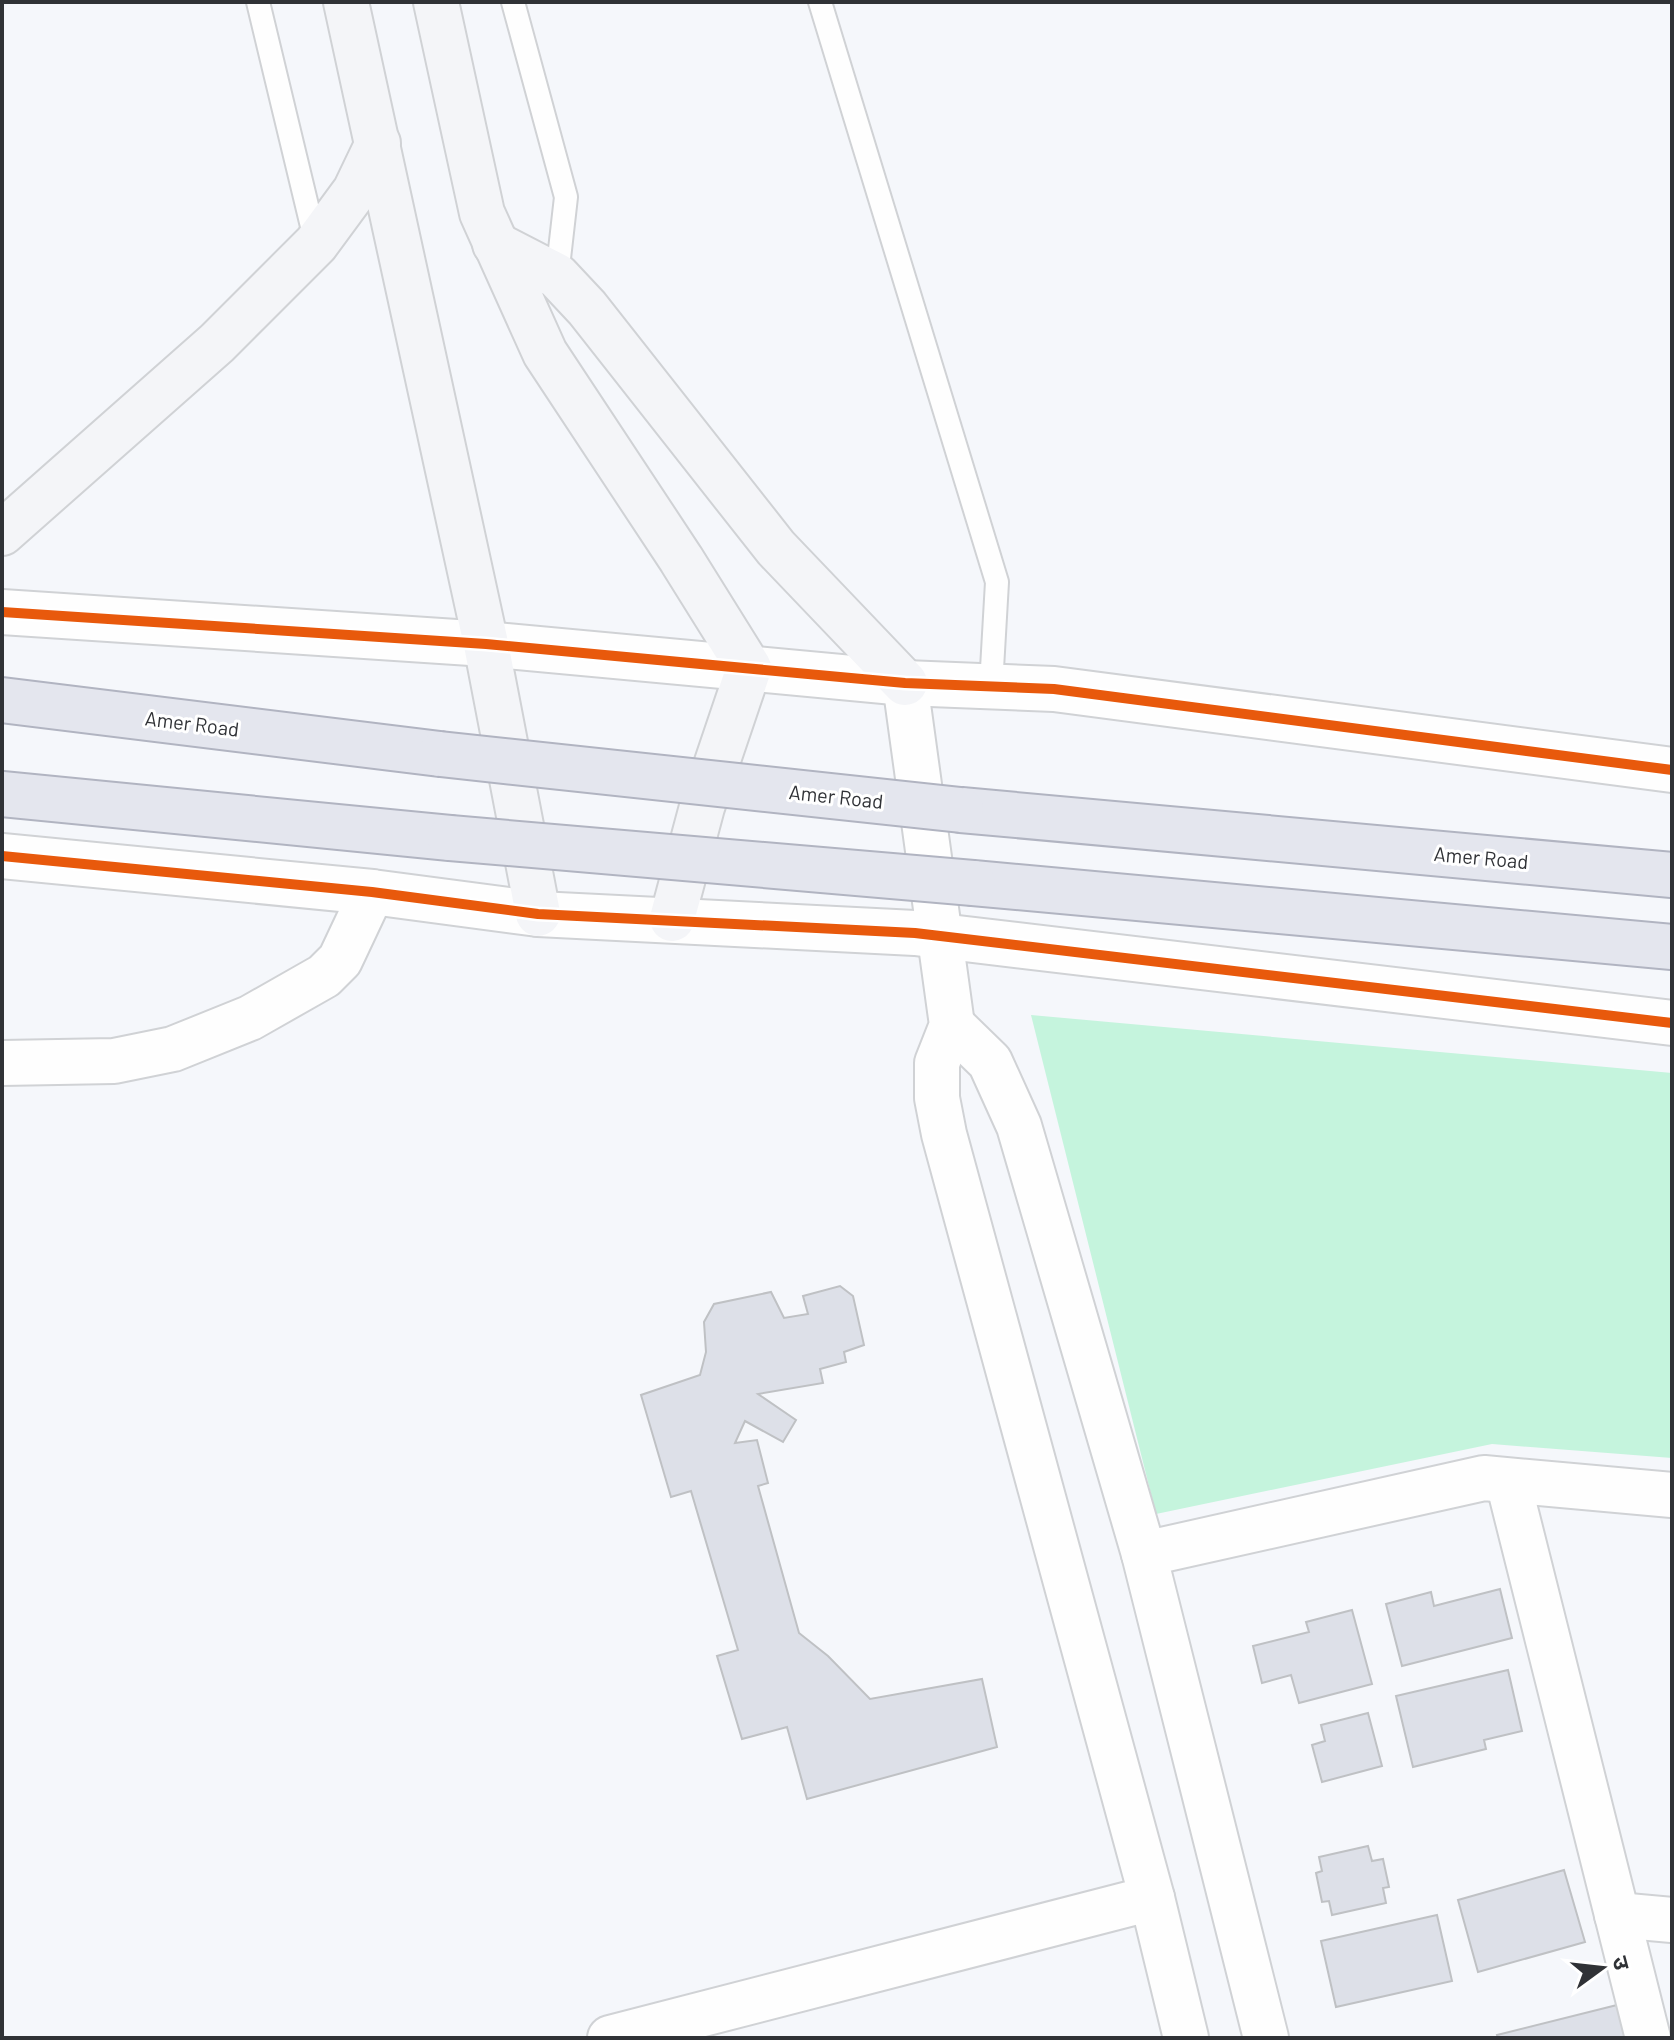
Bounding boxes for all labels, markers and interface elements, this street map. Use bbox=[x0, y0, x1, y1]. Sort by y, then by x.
street label: Amer Road bbox=[144, 705, 241, 741]
street label: Amer Road bbox=[788, 779, 884, 813]
street label: Amer Road bbox=[1433, 841, 1529, 873]
north arrow bbox=[1562, 1928, 1642, 2008]
text: उ bbox=[1608, 1953, 1637, 1973]

